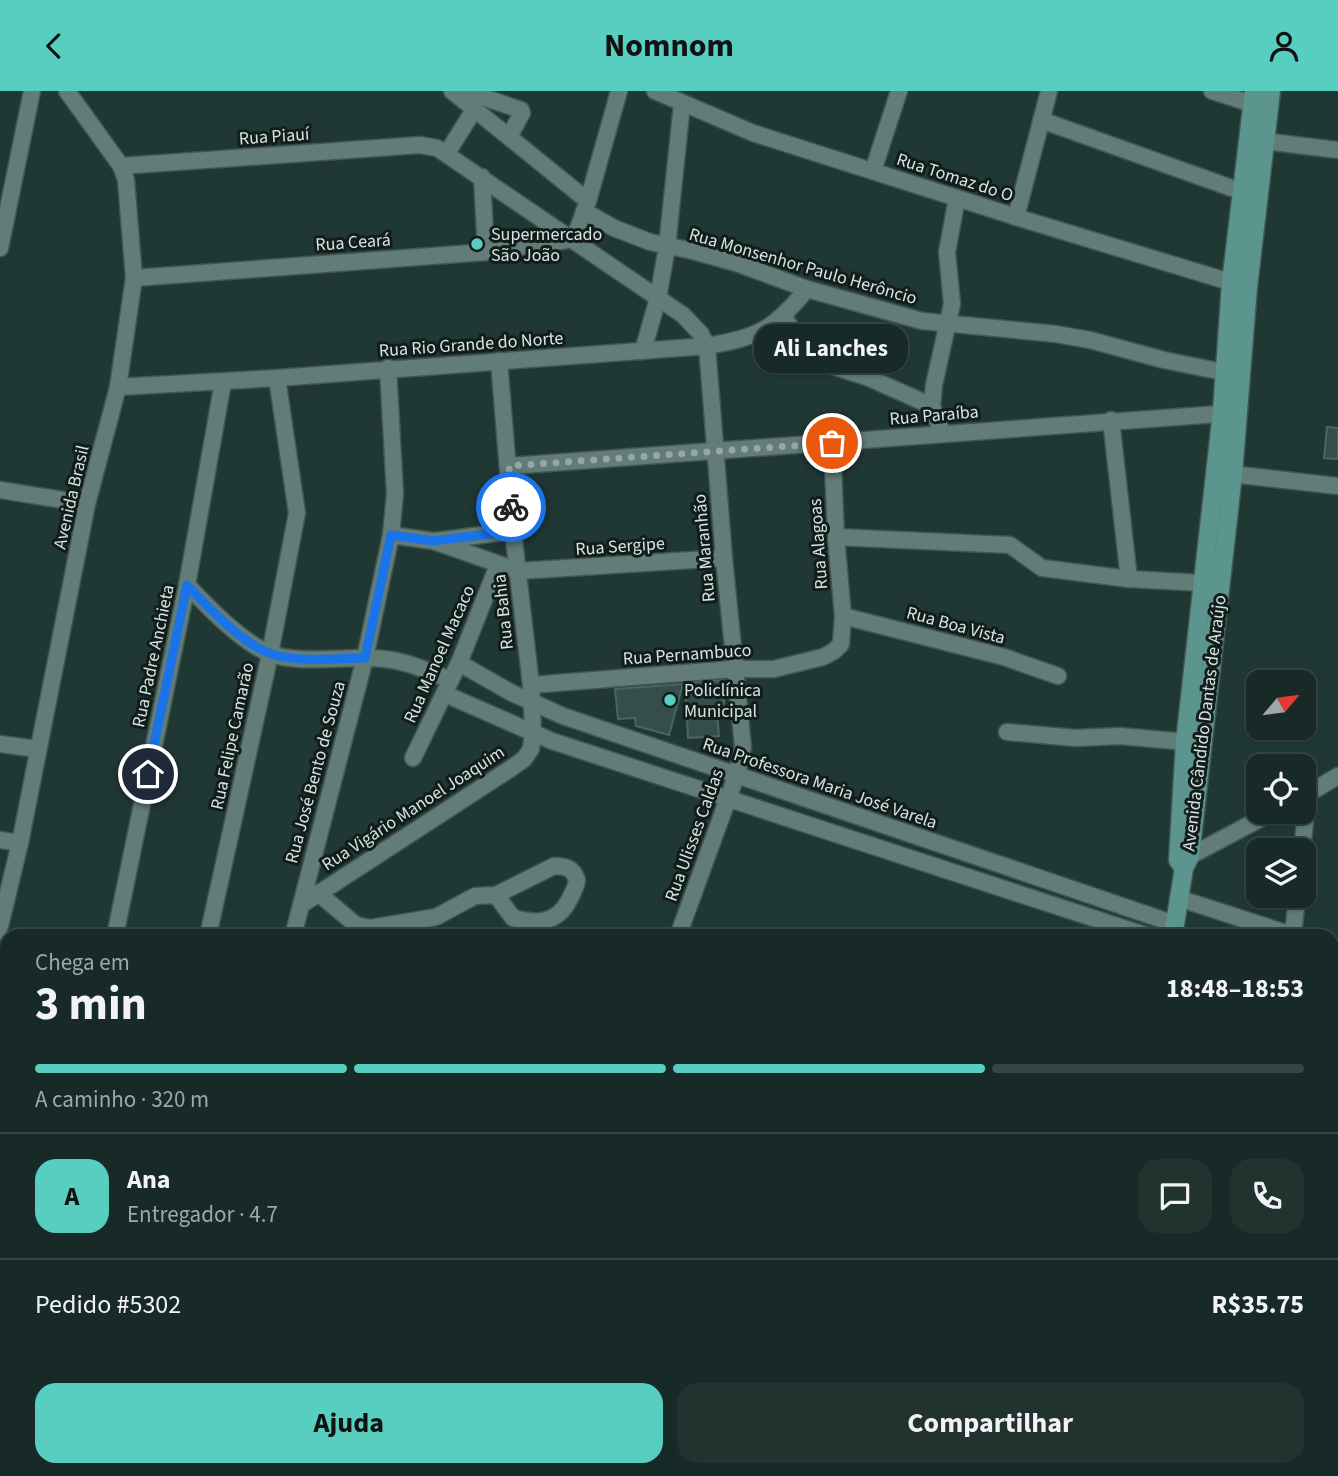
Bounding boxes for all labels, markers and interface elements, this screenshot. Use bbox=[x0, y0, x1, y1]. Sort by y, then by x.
text: Nomnom bbox=[604, 23, 734, 69]
icon: back bbox=[35, 27, 73, 65]
icon: person bbox=[1265, 27, 1303, 65]
street label: Rua Piauí bbox=[238, 122, 311, 151]
street label: Rua Tomaz do O bbox=[893, 147, 1017, 208]
place label: Supermercado São João bbox=[491, 222, 602, 268]
street label: Rua Monsenhor Paulo Herôncio bbox=[686, 222, 920, 311]
street label: Rua Ceará bbox=[314, 227, 392, 258]
marker: Supermercado São João bbox=[469, 236, 485, 252]
callout: Ali Lanches bbox=[755, 324, 909, 373]
street label: Rua Rio Grande do Norte bbox=[378, 326, 564, 363]
text: Ali Lanches bbox=[774, 332, 888, 365]
street label: Rua Paraíba bbox=[888, 399, 980, 432]
pin bbox=[802, 413, 862, 473]
icon: bag bbox=[813, 424, 851, 462]
street label: Avenida Brasil bbox=[47, 443, 96, 552]
courier bbox=[476, 472, 546, 542]
icon: bike bbox=[492, 488, 530, 526]
street label: Rua Maranhão bbox=[687, 493, 722, 603]
street label: Rua Alagoas bbox=[803, 498, 834, 590]
street label: Rua Sergipe bbox=[574, 531, 666, 562]
street label: Rua Bahia bbox=[487, 573, 520, 651]
street label: Rua Manoel Macaco bbox=[398, 581, 481, 727]
street label: Rua Padre Anchieta bbox=[126, 582, 181, 730]
street label: Avenida Cândido Dantas de Araújo bbox=[1176, 594, 1233, 853]
street label: Rua Boa Vista bbox=[904, 600, 1008, 651]
street label: Rua Pernambuco bbox=[622, 638, 752, 671]
street label: Rua Felipe Camarão bbox=[205, 660, 260, 812]
north arrow bbox=[1246, 670, 1316, 740]
map controls bbox=[1246, 670, 1316, 908]
street label: Rua José Bento de Souza bbox=[279, 678, 352, 866]
place label: Policlínica Municipal bbox=[684, 678, 761, 724]
marker: Policlínica Municipal bbox=[662, 692, 678, 708]
street label: Rua Professora Maria José Varela bbox=[699, 732, 940, 835]
street label: Rua Vigário Manoel Joaquim bbox=[317, 740, 510, 877]
pin bbox=[118, 744, 178, 804]
button: locate bbox=[1246, 754, 1316, 824]
icon: home bbox=[129, 755, 167, 793]
street label: Rua Ulisses Caldas bbox=[659, 766, 730, 905]
button: layers bbox=[1246, 838, 1316, 908]
text: Chega em bbox=[35, 946, 130, 979]
text: 18:48–18:53 bbox=[1166, 970, 1304, 1007]
text: 3 min bbox=[35, 972, 147, 1037]
text: A caminho · 320 m bbox=[35, 1083, 209, 1116]
button: chat bbox=[1138, 1159, 1212, 1233]
button: phone bbox=[1230, 1159, 1304, 1233]
text: Ana bbox=[127, 1161, 170, 1198]
text: A bbox=[65, 1178, 79, 1215]
text: Entregador · 4.7 bbox=[127, 1198, 278, 1231]
text: Pedido #5302 bbox=[35, 1286, 181, 1323]
text: R$35.75 bbox=[1212, 1286, 1304, 1323]
button: Ajuda bbox=[35, 1383, 663, 1463]
button: Compartilhar bbox=[677, 1383, 1304, 1463]

